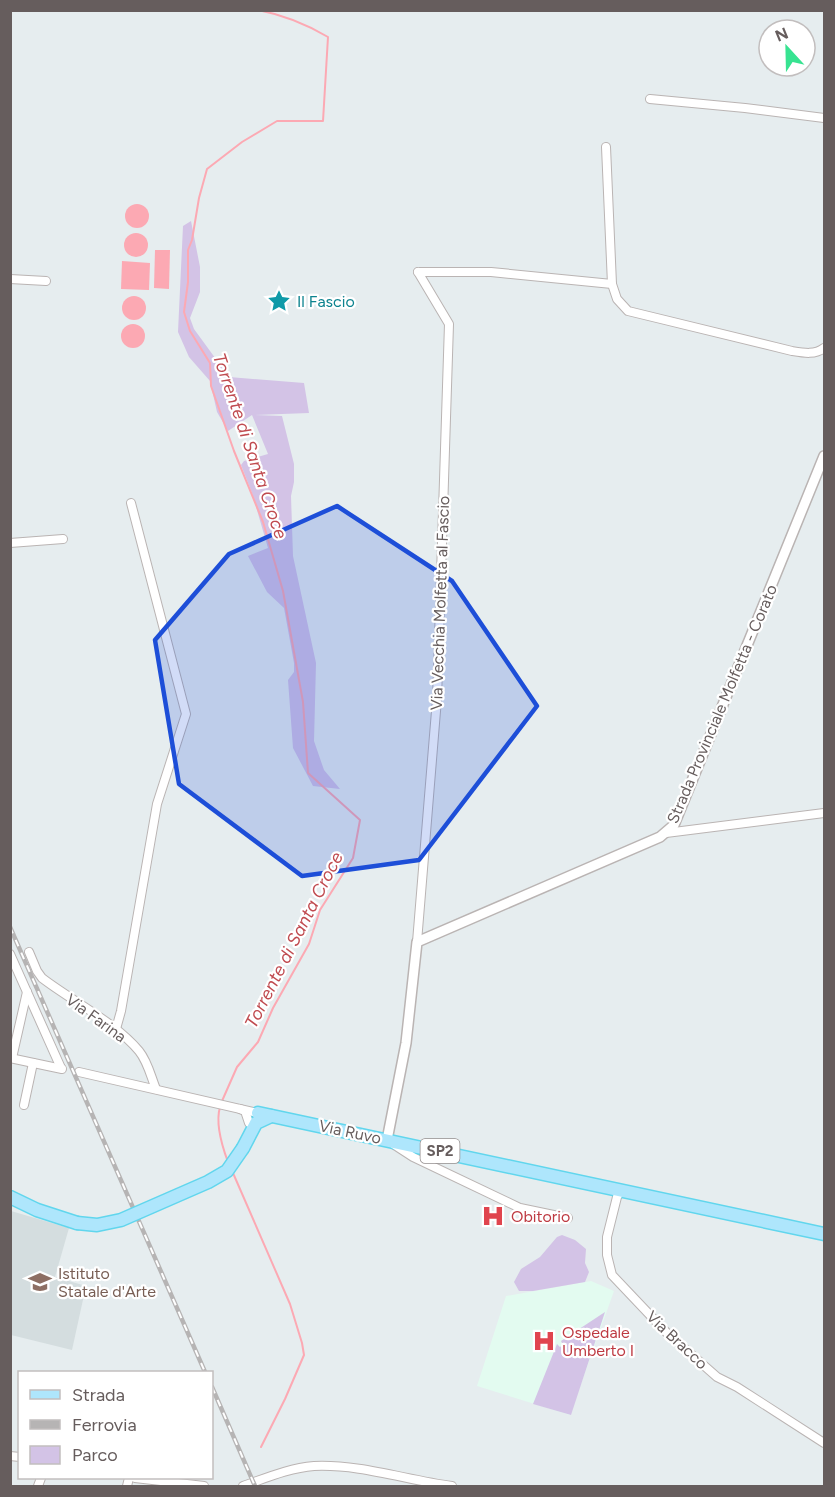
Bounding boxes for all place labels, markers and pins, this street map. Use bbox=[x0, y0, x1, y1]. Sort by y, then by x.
place icon: Il Fascio bbox=[266, 288, 292, 314]
place label: Il Fascio bbox=[297, 292, 355, 311]
hospital icon: Obitorio bbox=[480, 1203, 506, 1229]
place label: Obitorio bbox=[511, 1207, 570, 1226]
place label: Istituto Statale d'Arte bbox=[58, 1264, 156, 1301]
school or university icon: Istituto Statale d'Arte bbox=[27, 1269, 53, 1295]
place label: Ospedale Umberto I bbox=[562, 1323, 634, 1360]
hospital icon: Ospedale Umberto I bbox=[531, 1328, 557, 1354]

